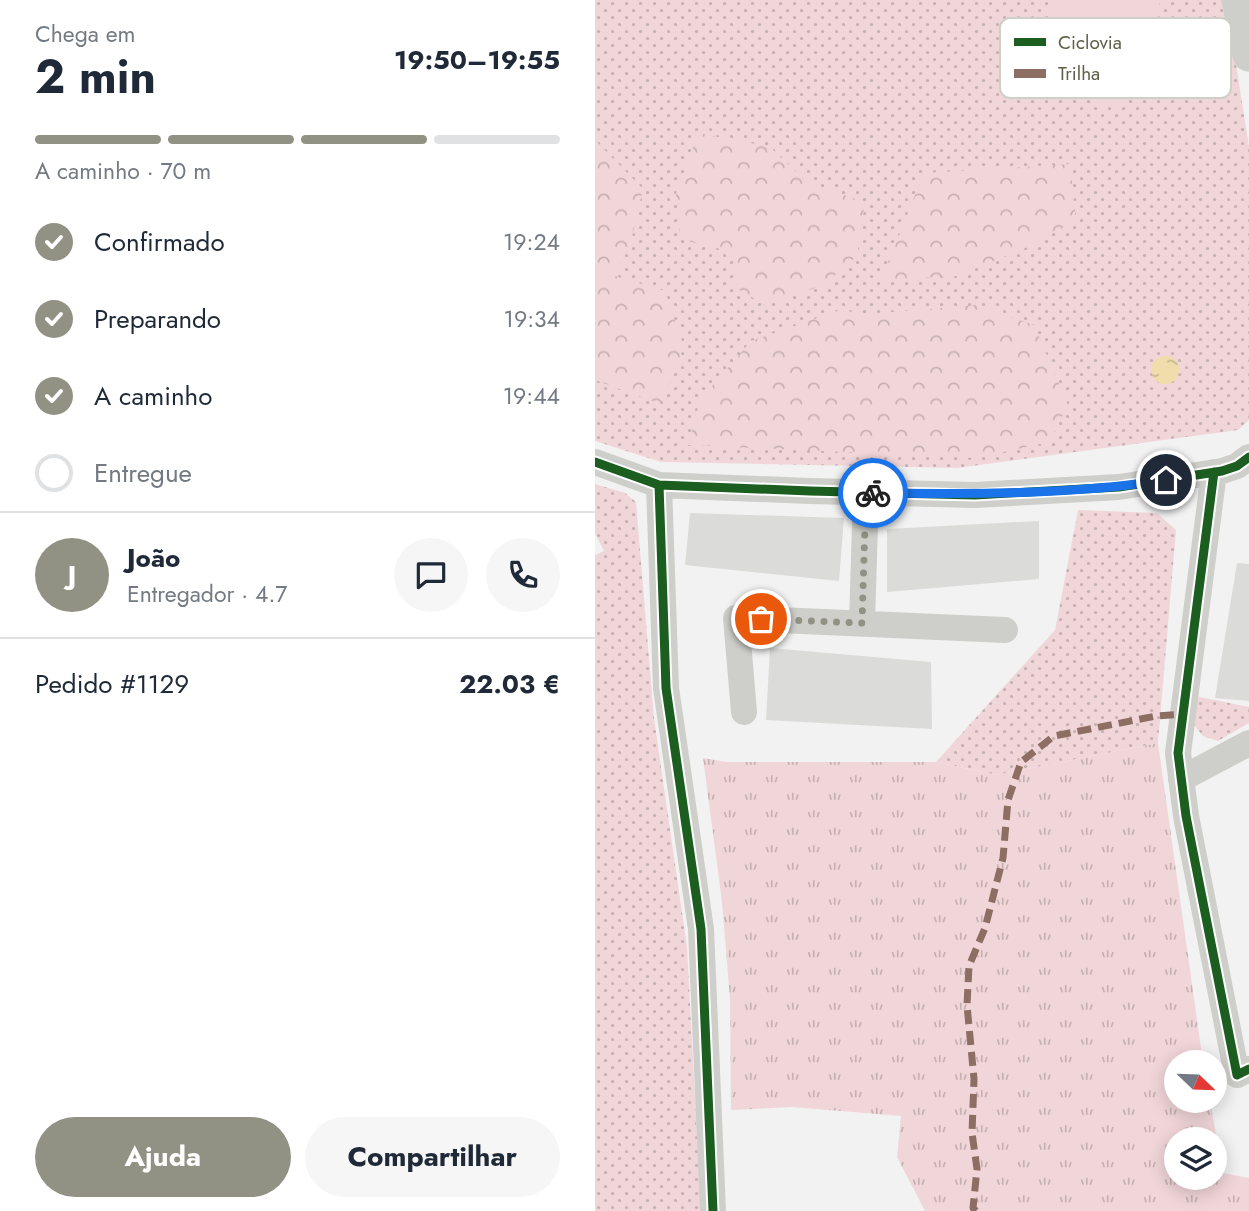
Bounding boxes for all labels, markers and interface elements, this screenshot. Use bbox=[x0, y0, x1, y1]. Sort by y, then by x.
text: Chega em bbox=[35, 17, 136, 51]
legend bbox=[1000, 18, 1231, 98]
text: Ciclovia bbox=[1058, 29, 1122, 56]
text: 19:50–19:55 bbox=[394, 41, 560, 79]
text: 2 min bbox=[35, 44, 156, 110]
text: Trilha bbox=[1058, 60, 1100, 87]
text: A caminho · 70 m bbox=[35, 154, 211, 188]
icon: check bbox=[35, 223, 73, 261]
text: Confirmado bbox=[94, 223, 225, 261]
text: 19:24 bbox=[503, 225, 560, 259]
icon: check bbox=[35, 300, 73, 338]
text: Preparando bbox=[94, 300, 221, 338]
text: 19:34 bbox=[504, 302, 560, 336]
icon: check bbox=[35, 377, 73, 415]
text: A caminho bbox=[94, 377, 212, 415]
text: 19:44 bbox=[503, 379, 560, 413]
pin bbox=[1136, 450, 1196, 510]
text: Entregue bbox=[94, 454, 192, 492]
courier bbox=[838, 458, 908, 528]
icon: home bbox=[1147, 461, 1185, 499]
icon: bike bbox=[854, 474, 892, 512]
button: chat bbox=[394, 538, 468, 612]
button: phone bbox=[486, 538, 560, 612]
text: João bbox=[127, 539, 180, 577]
text: J bbox=[68, 556, 76, 594]
text: Entregador · 4.7 bbox=[127, 577, 287, 611]
pin bbox=[731, 589, 791, 649]
icon: bag bbox=[742, 600, 780, 638]
text: Pedido #1129 bbox=[35, 665, 189, 703]
text: 22.03 € bbox=[459, 665, 560, 703]
north arrow bbox=[1164, 1050, 1227, 1113]
map controls bbox=[1164, 1050, 1227, 1190]
button: Ajuda bbox=[35, 1117, 291, 1197]
button: Compartilhar bbox=[305, 1117, 560, 1197]
button: layers bbox=[1164, 1127, 1227, 1190]

